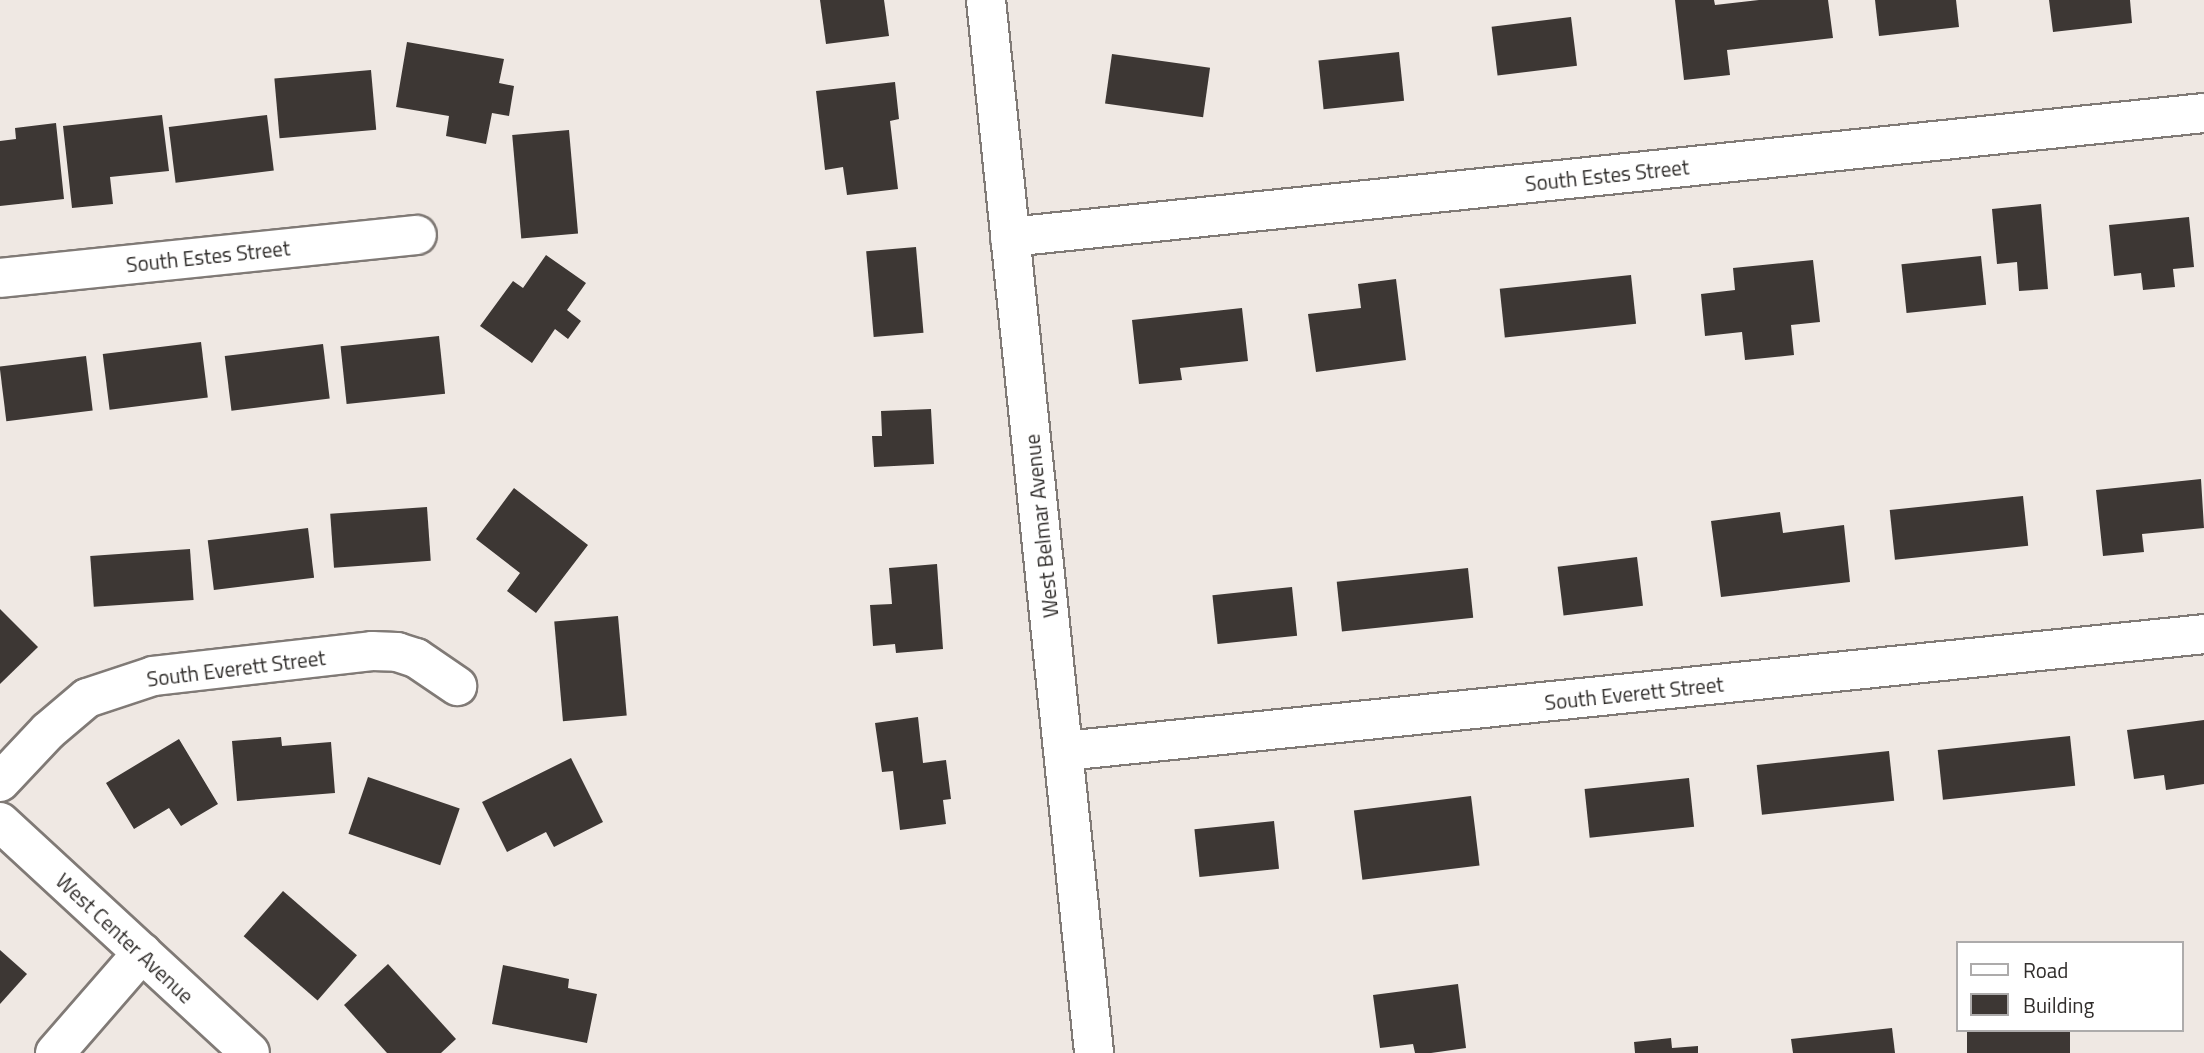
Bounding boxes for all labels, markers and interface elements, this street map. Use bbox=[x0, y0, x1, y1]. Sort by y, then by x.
street label: South Estes Street bbox=[1524, 154, 1690, 196]
street label: South Estes Street bbox=[125, 235, 291, 277]
street label: West Belmar Avenue bbox=[1019, 433, 1063, 619]
street label: South Everett Street bbox=[145, 645, 327, 691]
street label: South Everett Street bbox=[1543, 671, 1725, 715]
street label: West Center Avenue bbox=[51, 868, 199, 1008]
legend bbox=[1955, 941, 2183, 1032]
text: Road bbox=[2023, 954, 2068, 986]
text: Building bbox=[2023, 989, 2094, 1021]

